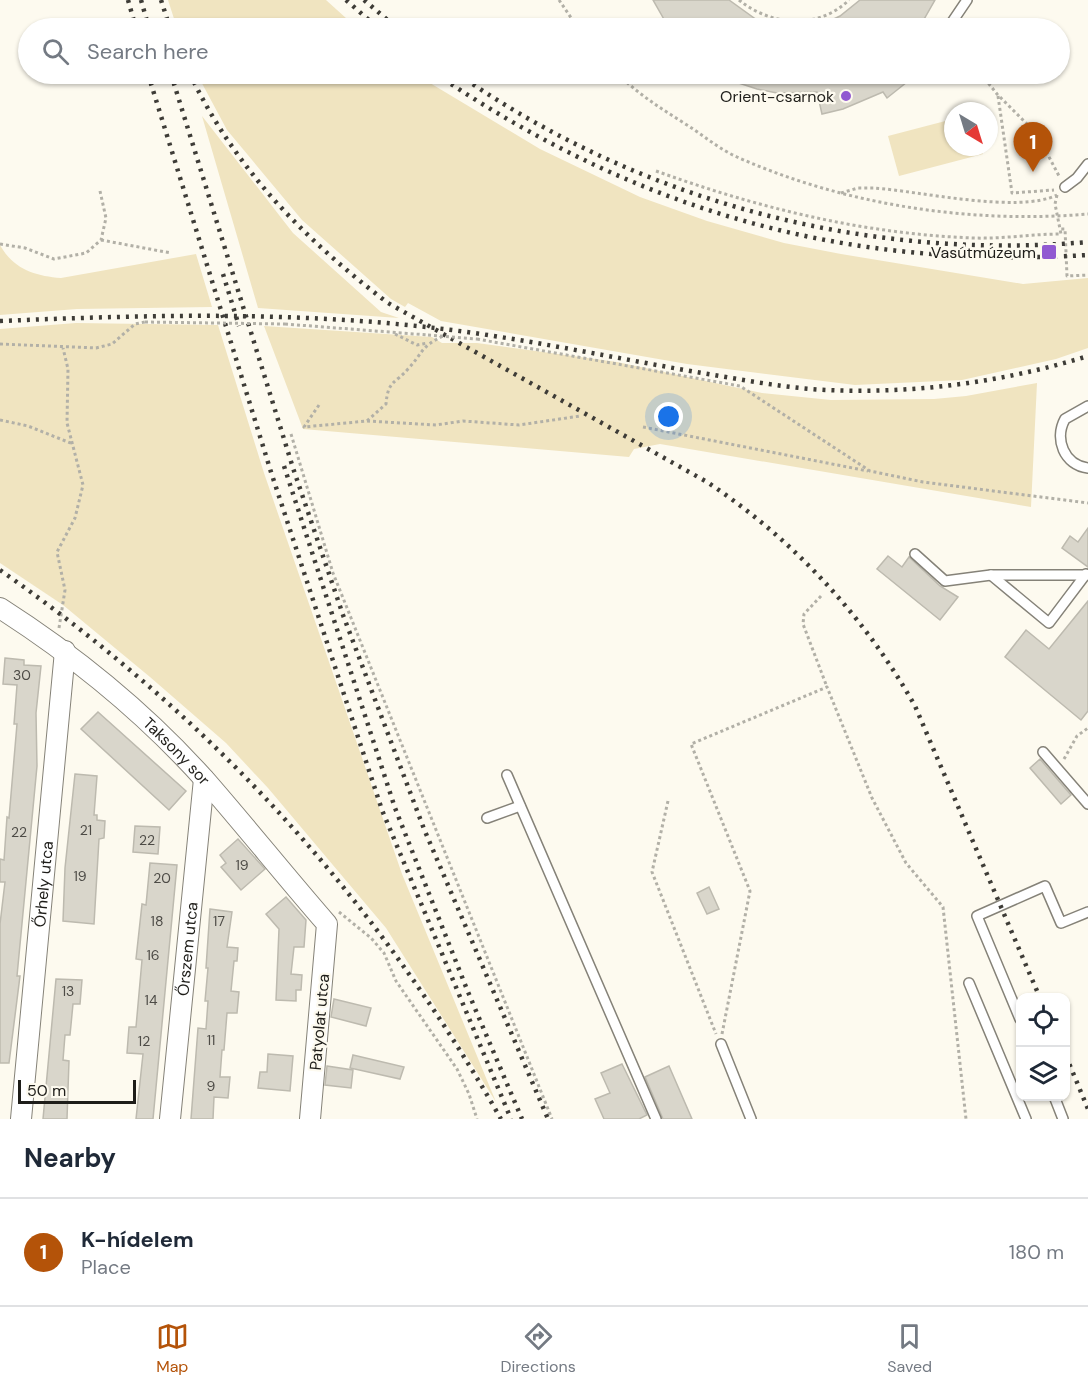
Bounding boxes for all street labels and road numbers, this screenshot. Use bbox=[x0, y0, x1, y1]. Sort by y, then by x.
street label: Taksony sor bbox=[139, 713, 215, 790]
street label: Őrhely utca bbox=[29, 840, 58, 928]
street label: Őrszem utca bbox=[172, 901, 203, 997]
street label: Patyolat utca bbox=[305, 973, 334, 1071]

